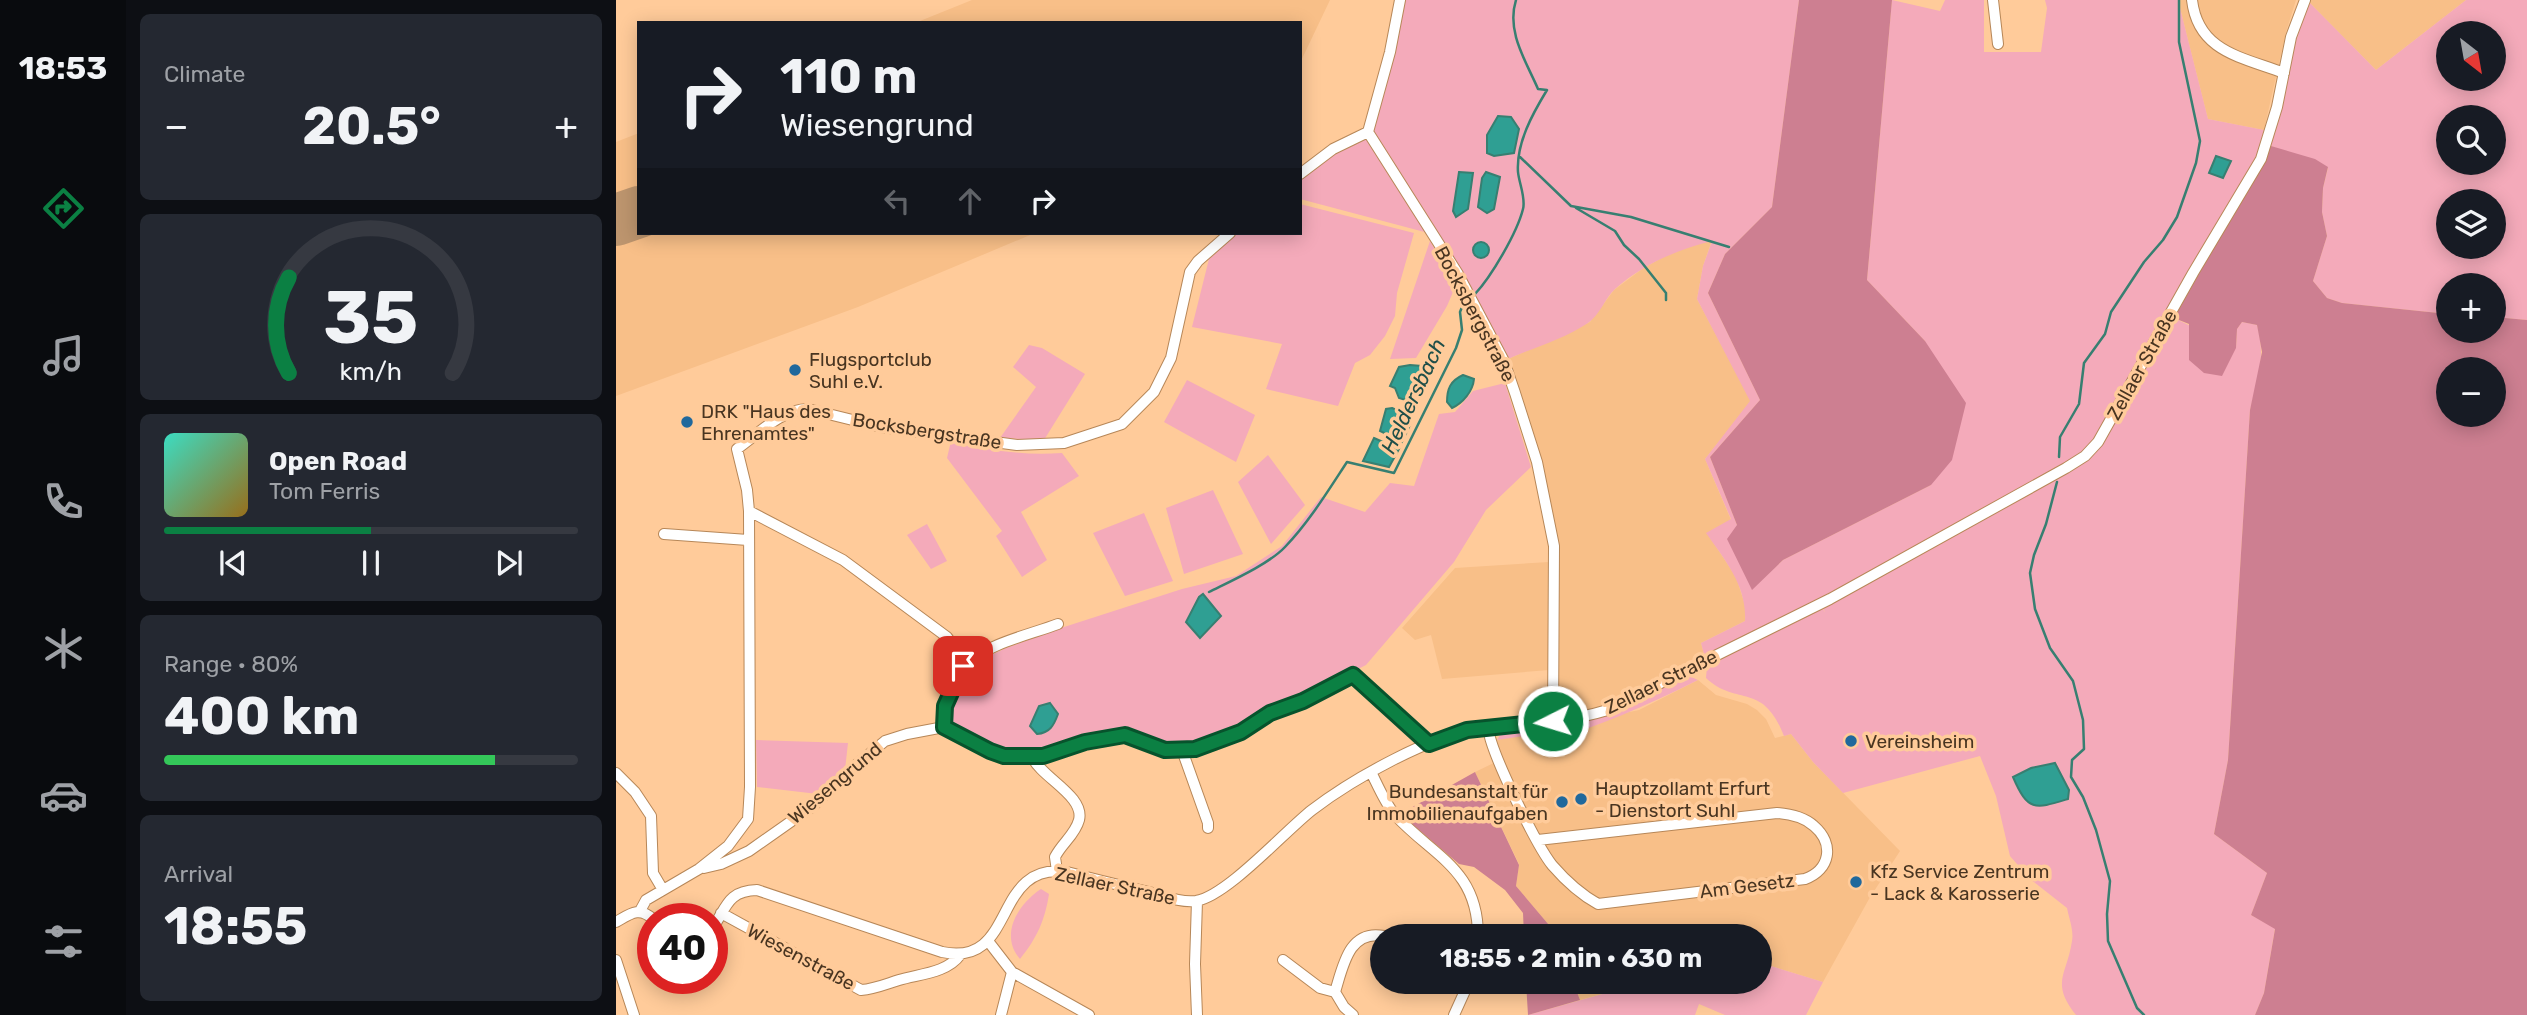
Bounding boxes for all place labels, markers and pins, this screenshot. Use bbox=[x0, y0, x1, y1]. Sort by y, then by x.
place label: Flugsportclub Suhl e.V. bbox=[809, 348, 932, 393]
marker: Flugsportclub Suhl e.V. bbox=[787, 362, 803, 378]
place label: DRK "Haus des Ehrenamtes" bbox=[701, 400, 831, 445]
marker: DRK "Haus des Ehrenamtes" bbox=[679, 414, 695, 430]
pin bbox=[933, 636, 993, 696]
place label: Vereinsheim bbox=[1865, 730, 1974, 753]
marker: Vereinsheim bbox=[1843, 733, 1859, 749]
place label: Hauptzollamt Erfurt - Dienstort Suhl bbox=[1595, 777, 1771, 822]
place label: Bundesanstalt für Immobilienaufgaben bbox=[1366, 780, 1549, 825]
marker: Hauptzollamt Erfurt - Dienstort Suhl bbox=[1573, 791, 1589, 807]
marker: Bundesanstalt für Immobilienaufgaben bbox=[1554, 794, 1570, 810]
place label: Kfz Service Zentrum - Lack & Karosserie bbox=[1870, 860, 2049, 905]
marker: Kfz Service Zentrum - Lack & Karosserie bbox=[1848, 874, 1864, 890]

